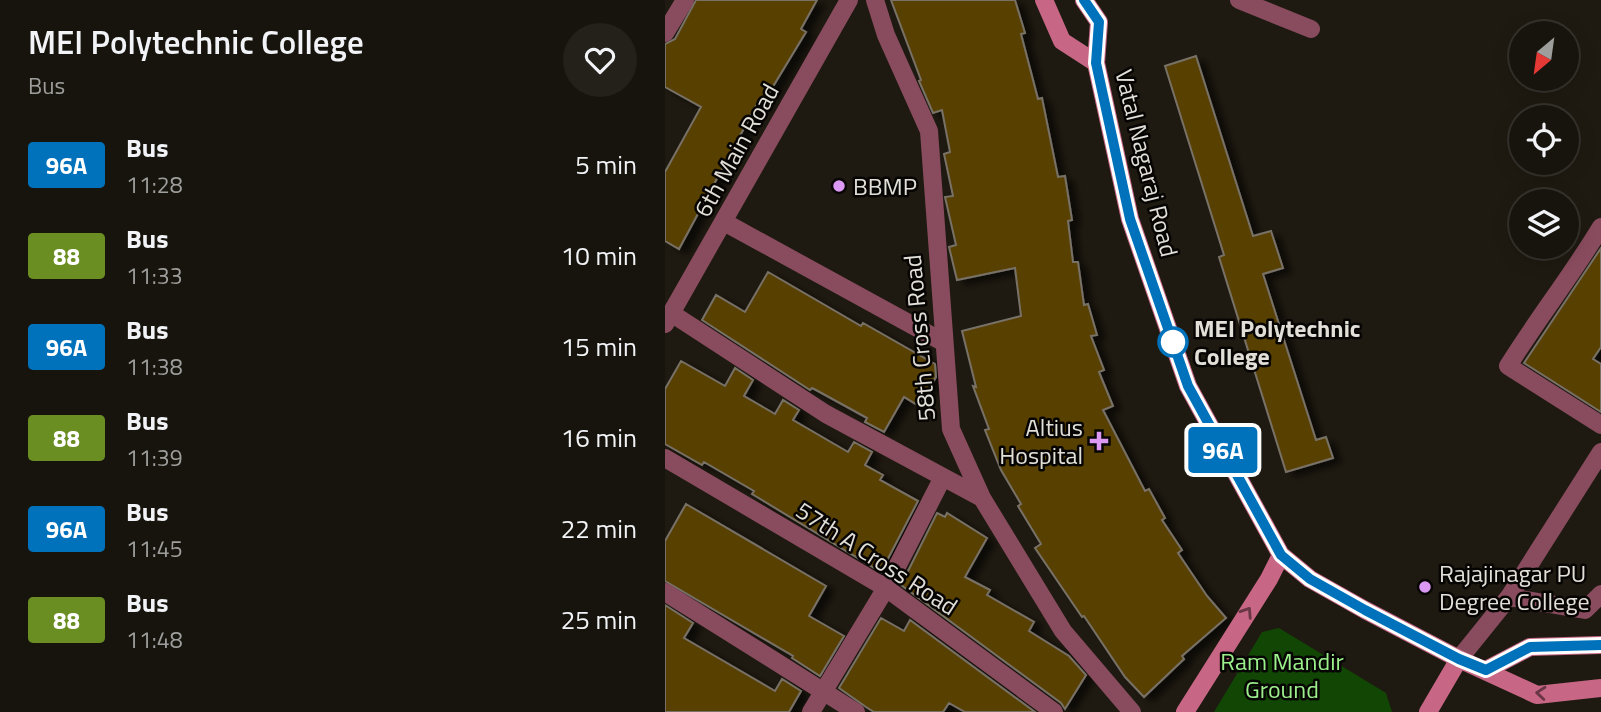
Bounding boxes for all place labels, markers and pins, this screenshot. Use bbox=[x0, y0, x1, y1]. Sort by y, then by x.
place label: BBMP bbox=[853, 168, 917, 204]
marker: BBMP bbox=[831, 178, 847, 194]
place label: MEI Polytechnic College bbox=[1194, 310, 1361, 374]
marker: MEI Polytechnic College bbox=[1158, 327, 1188, 357]
place label: Altius Hospital bbox=[999, 409, 1083, 473]
marker: Altius Hospital bbox=[1089, 431, 1109, 451]
place label: Rajajinagar PU Degree College bbox=[1439, 555, 1590, 619]
marker: Rajajinagar PU Degree College bbox=[1417, 579, 1433, 595]

